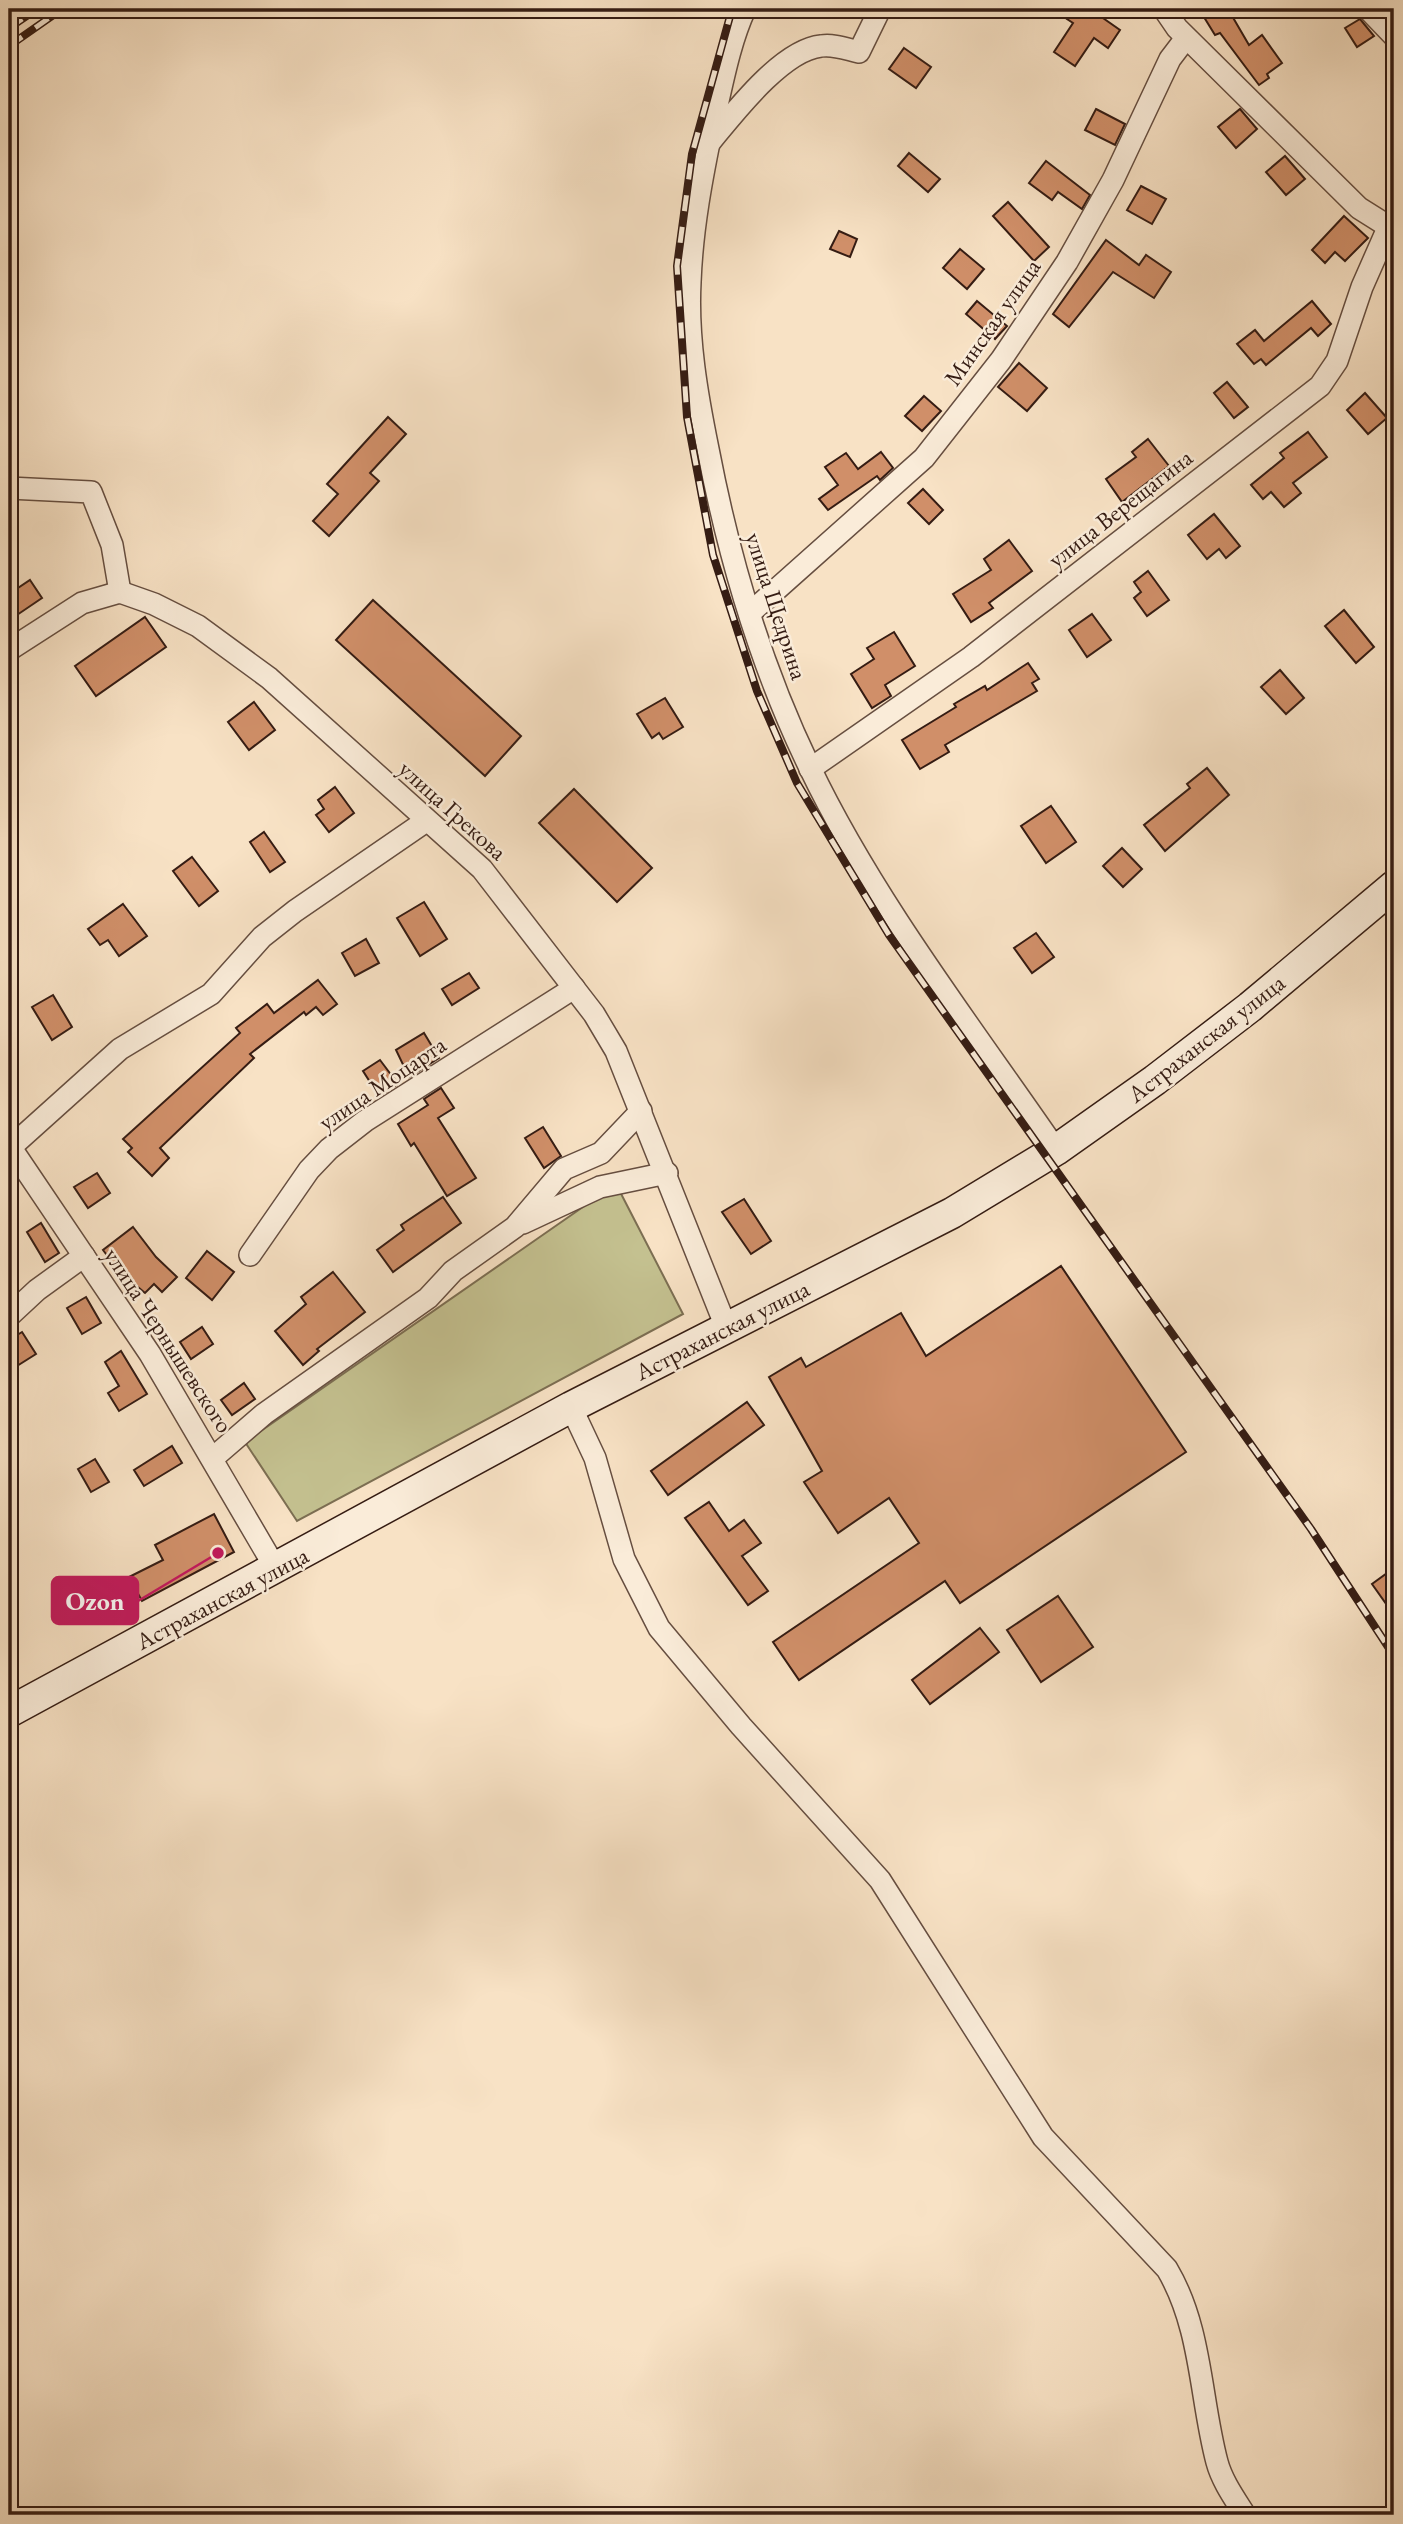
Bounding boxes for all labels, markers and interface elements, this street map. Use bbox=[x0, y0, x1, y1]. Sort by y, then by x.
street label: Минская улица bbox=[937, 252, 1048, 392]
street label: улица Верещагина bbox=[1041, 441, 1199, 574]
street label: улица Щедрина bbox=[739, 528, 816, 684]
street label: улица Грекова bbox=[392, 753, 514, 867]
street label: Астраханская улица bbox=[1120, 967, 1291, 1110]
street label: улица Моцарта bbox=[312, 1029, 452, 1137]
street label: улица Чернышевского bbox=[97, 1241, 241, 1439]
street label: Астраханская улица bbox=[629, 1273, 815, 1388]
street label: Астраханская улица bbox=[129, 1539, 314, 1657]
callout: Ozon bbox=[52, 1577, 138, 1624]
text: Ozon bbox=[66, 1584, 125, 1618]

